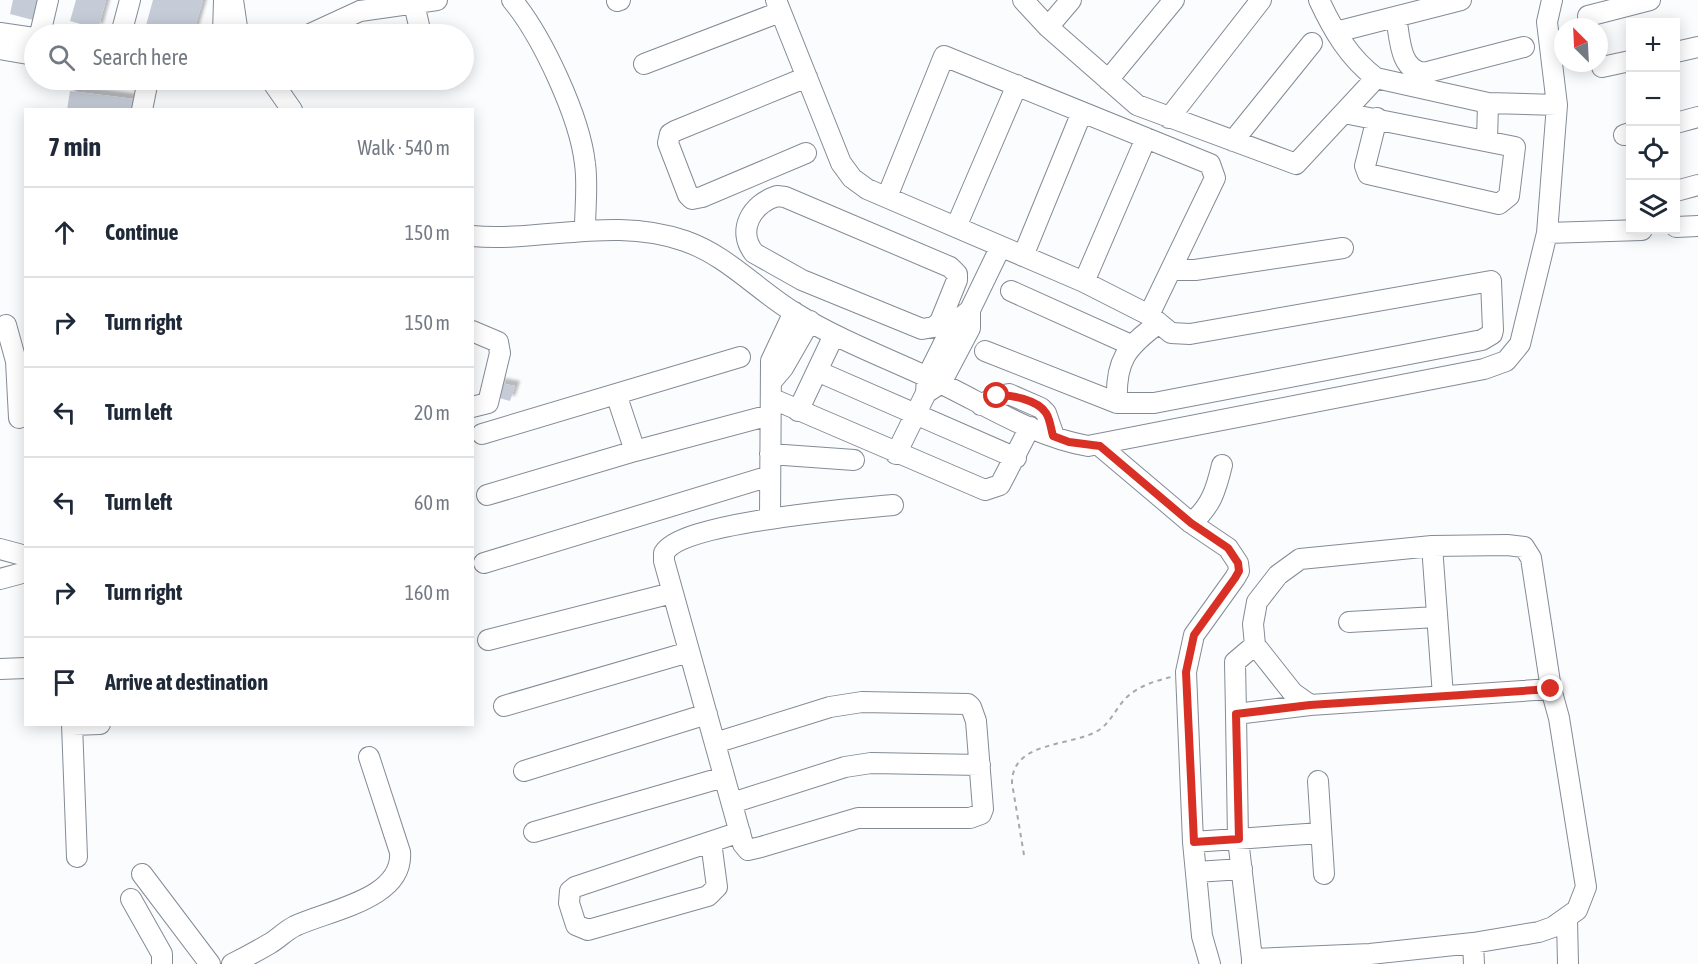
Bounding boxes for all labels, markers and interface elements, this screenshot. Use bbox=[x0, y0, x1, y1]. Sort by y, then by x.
north arrow bbox=[1554, 18, 1608, 72]
map controls bbox=[1626, 18, 1680, 234]
button: + bbox=[1626, 18, 1680, 72]
search box bbox=[24, 24, 474, 90]
icon: search bbox=[45, 41, 78, 74]
text: Search here bbox=[93, 44, 188, 70]
button: − bbox=[1626, 72, 1680, 126]
button: locate bbox=[1626, 126, 1680, 180]
text: 7 min bbox=[48, 132, 101, 162]
text: Walk · 540 m bbox=[358, 136, 450, 159]
button: layers bbox=[1626, 180, 1680, 234]
icon: ahead bbox=[48, 216, 81, 249]
text: Continue bbox=[105, 219, 179, 245]
text: 150 m bbox=[405, 221, 450, 244]
icon: right bbox=[48, 306, 81, 339]
text: Turn right bbox=[105, 309, 182, 335]
text: 150 m bbox=[405, 311, 450, 334]
route start bbox=[983, 382, 1009, 408]
icon: left bbox=[48, 396, 81, 429]
text: Turn left bbox=[105, 399, 172, 425]
text: 20 m bbox=[414, 401, 450, 424]
icon: left bbox=[48, 486, 81, 519]
text: Turn left bbox=[105, 489, 172, 515]
text: 60 m bbox=[414, 491, 450, 514]
icon: right bbox=[48, 576, 81, 609]
text: Turn right bbox=[105, 579, 182, 605]
text: 160 m bbox=[405, 581, 450, 604]
icon: arrive bbox=[48, 666, 81, 699]
text: Arrive at destination bbox=[105, 669, 268, 695]
route end bbox=[1537, 675, 1563, 701]

